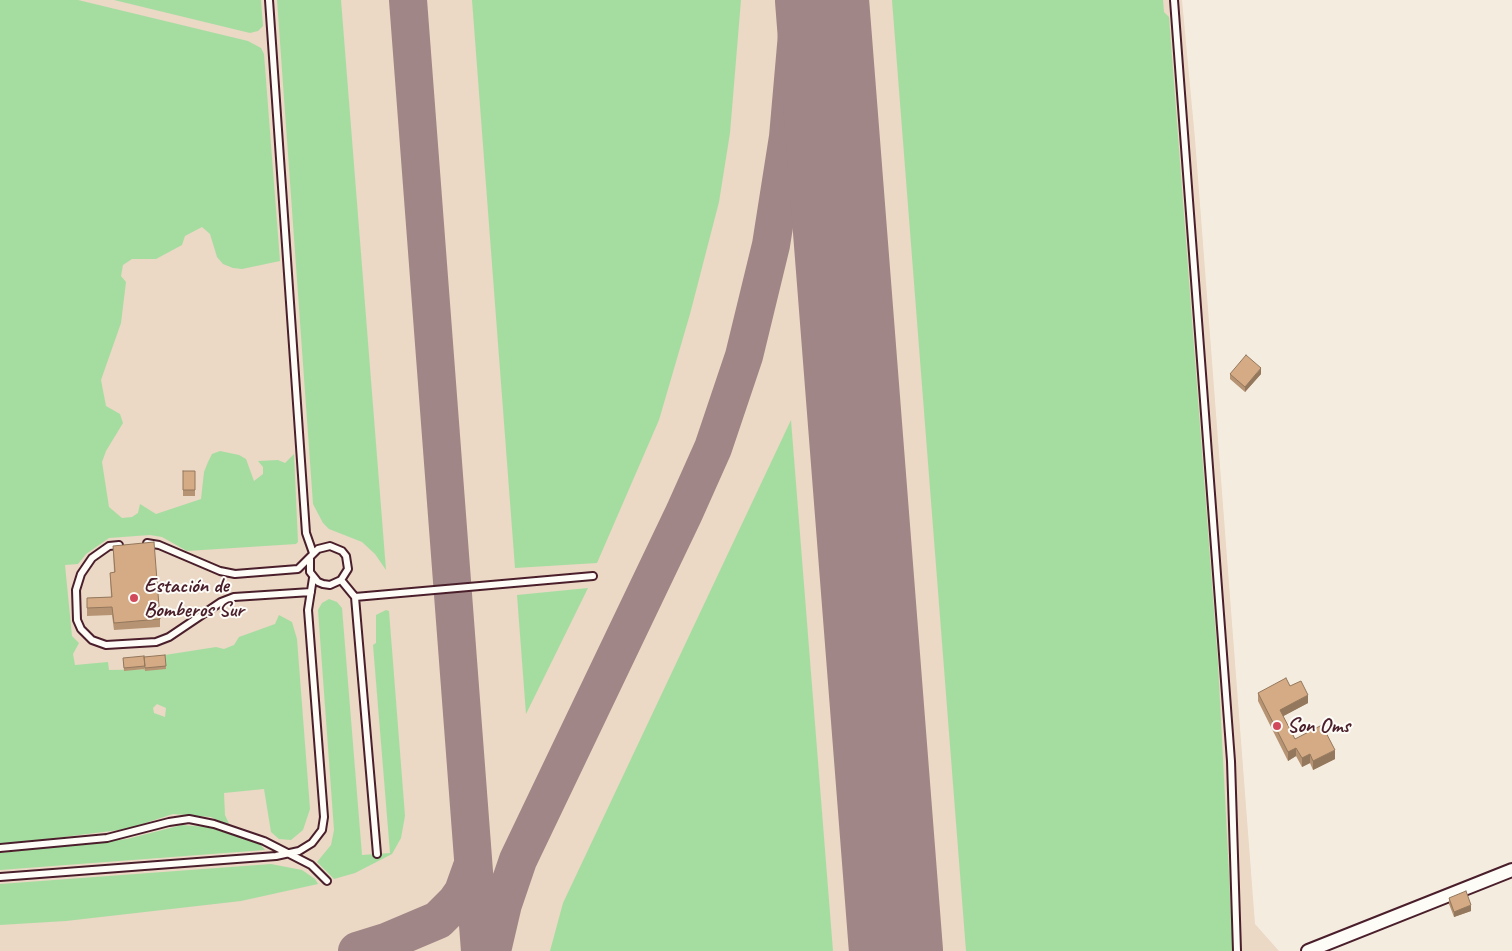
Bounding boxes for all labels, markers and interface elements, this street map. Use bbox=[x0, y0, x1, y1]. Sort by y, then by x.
place label: Estación de Bomberos Sur bbox=[144, 573, 244, 623]
marker: Estación de Bomberos Sur bbox=[128, 592, 140, 604]
place label: Son Oms bbox=[1287, 713, 1350, 739]
marker: Son Oms bbox=[1271, 720, 1283, 732]

